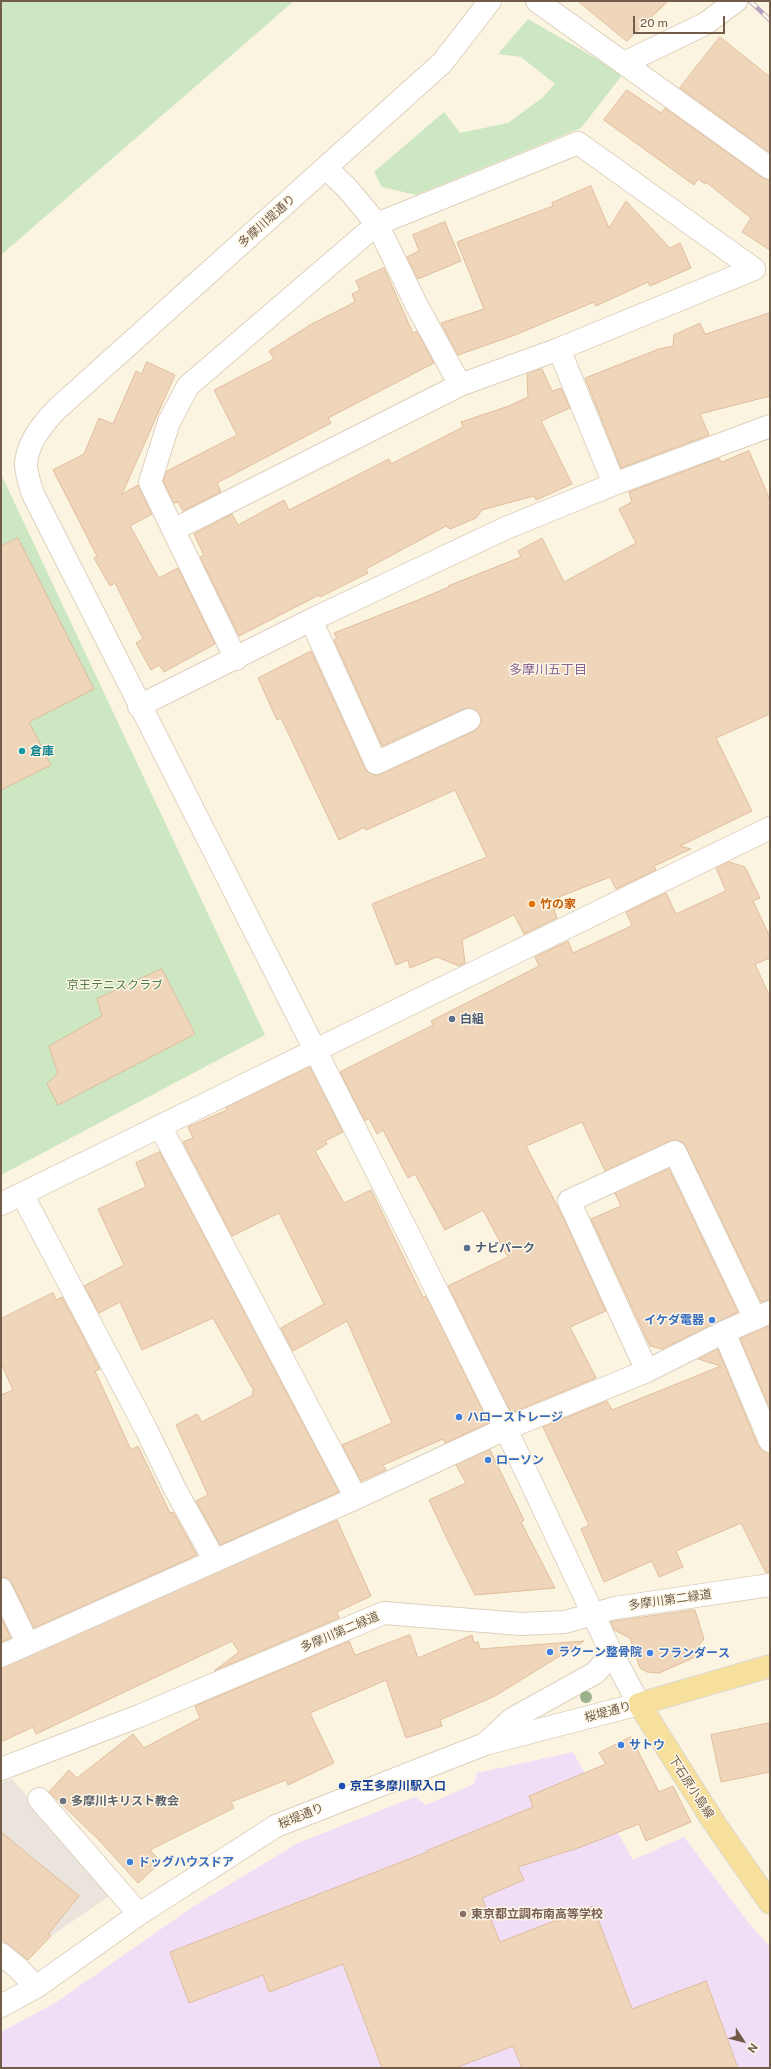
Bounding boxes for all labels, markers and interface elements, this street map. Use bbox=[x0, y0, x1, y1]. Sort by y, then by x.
scale bar bbox=[635, 8, 727, 34]
text: 20 m bbox=[640, 16, 668, 30]
street label: 多摩川堤通り bbox=[235, 192, 299, 250]
district label: 多摩川五丁目 bbox=[509, 662, 587, 678]
place label: 倉庫 bbox=[30, 744, 54, 758]
marker: 倉庫 bbox=[17, 746, 27, 756]
place label: 竹の家 bbox=[540, 897, 576, 911]
marker: 竹の家 bbox=[527, 899, 537, 909]
park label: 京王テニスクラブ bbox=[67, 978, 163, 992]
place label: 白組 bbox=[460, 1012, 484, 1026]
marker: 白組 bbox=[447, 1014, 457, 1024]
place label: ナビパーク bbox=[475, 1241, 535, 1255]
marker: ナビパーク bbox=[462, 1243, 472, 1253]
place label: イケダ電器 bbox=[644, 1313, 704, 1327]
marker: イケダ電器 bbox=[707, 1315, 717, 1325]
place label: ハローストレージ bbox=[467, 1410, 563, 1424]
marker: ハローストレージ bbox=[454, 1412, 464, 1422]
place label: ローソン bbox=[496, 1453, 544, 1467]
marker: ローソン bbox=[483, 1455, 493, 1465]
street label: 多摩川第二緑道 bbox=[627, 1587, 713, 1613]
street label: 多摩川第二緑道 bbox=[299, 1609, 381, 1655]
place label: ラクーン整骨院 bbox=[558, 1645, 642, 1659]
place label: フランダース bbox=[658, 1646, 730, 1660]
marker: ラクーン整骨院 bbox=[545, 1647, 555, 1657]
marker: フランダース bbox=[645, 1648, 655, 1658]
street label: 桜堤通り bbox=[583, 1699, 633, 1725]
place label: サトウ bbox=[629, 1738, 665, 1752]
marker: サトウ bbox=[616, 1740, 626, 1750]
street label: 下石原小島線 bbox=[665, 1753, 717, 1821]
place label: 京王多摩川駅入口 bbox=[350, 1779, 446, 1793]
marker: 京王多摩川駅入口 bbox=[337, 1781, 347, 1791]
place label: 多摩川キリスト教会 bbox=[71, 1794, 179, 1808]
marker: 多摩川キリスト教会 bbox=[58, 1796, 68, 1806]
street label: 桜堤通り bbox=[276, 1800, 326, 1832]
place label: ドッグハウスドア bbox=[138, 1855, 234, 1869]
marker: ドッグハウスドア bbox=[125, 1857, 135, 1867]
place label: 東京都立調布南高等学校 bbox=[471, 1907, 603, 1921]
marker: 東京都立調布南高等学校 bbox=[458, 1909, 468, 1919]
north arrow bbox=[723, 2021, 763, 2061]
text: N bbox=[745, 2041, 760, 2055]

